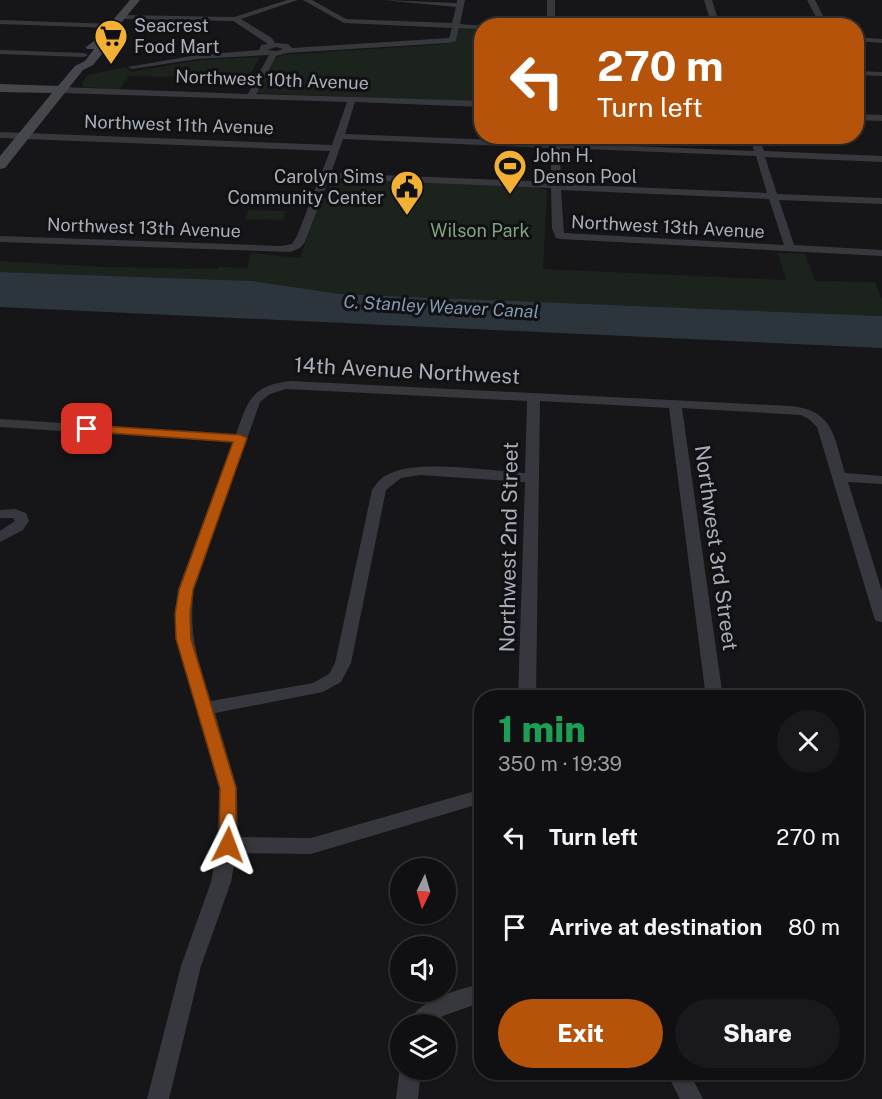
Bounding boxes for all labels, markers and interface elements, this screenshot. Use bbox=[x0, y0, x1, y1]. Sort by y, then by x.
place label: Seacrest Food Mart bbox=[134, 15, 220, 57]
supermarket icon: Seacrest Food Mart bbox=[93, 18, 129, 65]
text: 270 m bbox=[597, 41, 724, 90]
icon: left bbox=[498, 42, 576, 120]
street label: Northwest 10th Avenue bbox=[175, 66, 369, 93]
text: Turn left bbox=[597, 91, 703, 123]
street label: Northwest 11th Avenue bbox=[84, 111, 274, 138]
place label: John H. Denson Pool bbox=[533, 145, 637, 187]
sports icon: John H. Denson Pool bbox=[492, 148, 528, 195]
place label: Carolyn Sims Community Center bbox=[227, 166, 384, 208]
public building icon: Carolyn Sims Community Center bbox=[389, 169, 425, 216]
street label: Northwest 13th Avenue bbox=[571, 211, 765, 242]
street label: Northwest 13th Avenue bbox=[47, 214, 241, 241]
park label: Wilson Park bbox=[430, 220, 530, 241]
water label: C. Stanley Weaver Canal bbox=[343, 291, 539, 322]
street label: 14th Avenue Northwest bbox=[293, 352, 521, 389]
pin bbox=[61, 403, 112, 454]
icon: arrive bbox=[70, 412, 103, 445]
street label: Northwest 2nd Street bbox=[494, 441, 523, 653]
street label: Northwest 3rd Street bbox=[690, 444, 743, 652]
text: 1 min bbox=[498, 708, 586, 750]
button: close bbox=[777, 710, 840, 773]
text: 350 m · 19:39 bbox=[498, 752, 622, 776]
position arrow bbox=[196, 813, 260, 877]
icon: left bbox=[498, 821, 531, 854]
text: Turn left bbox=[549, 824, 638, 850]
text: 270 m bbox=[776, 824, 840, 850]
north arrow bbox=[390, 858, 456, 924]
map controls bbox=[390, 858, 456, 1080]
icon: arrive bbox=[498, 911, 531, 944]
text: Arrive at destination bbox=[549, 914, 762, 940]
text: 80 m bbox=[788, 914, 840, 940]
button: sound bbox=[390, 936, 456, 1002]
button: Exit bbox=[498, 999, 663, 1068]
button: Share bbox=[675, 999, 840, 1068]
button: layers bbox=[390, 1014, 456, 1080]

